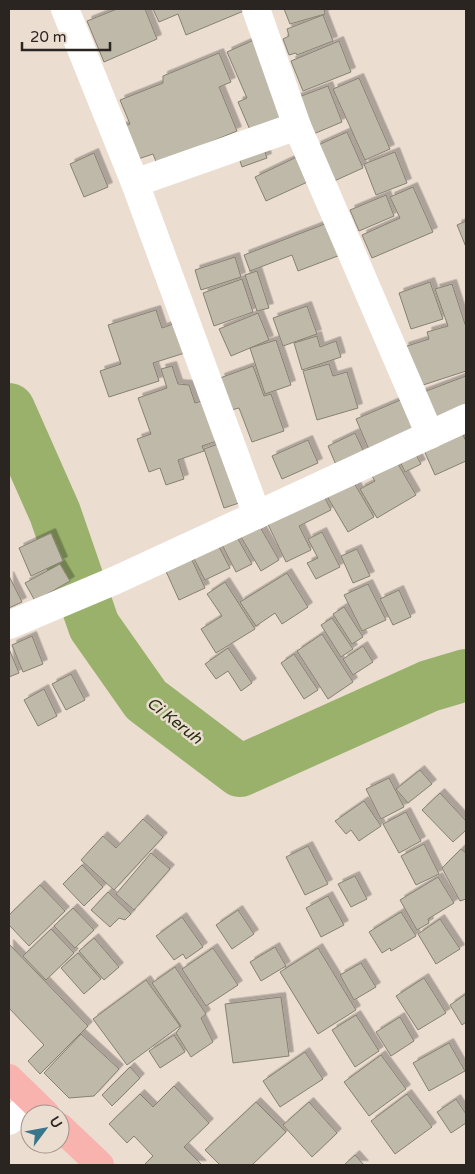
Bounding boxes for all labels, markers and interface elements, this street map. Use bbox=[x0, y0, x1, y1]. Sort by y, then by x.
scale bar bbox=[22, 20, 110, 52]
text: 20 m bbox=[30, 28, 67, 46]
water label: Ci Keruh bbox=[143, 693, 207, 749]
north arrow bbox=[20, 1104, 70, 1154]
text: U bbox=[46, 1113, 66, 1131]

